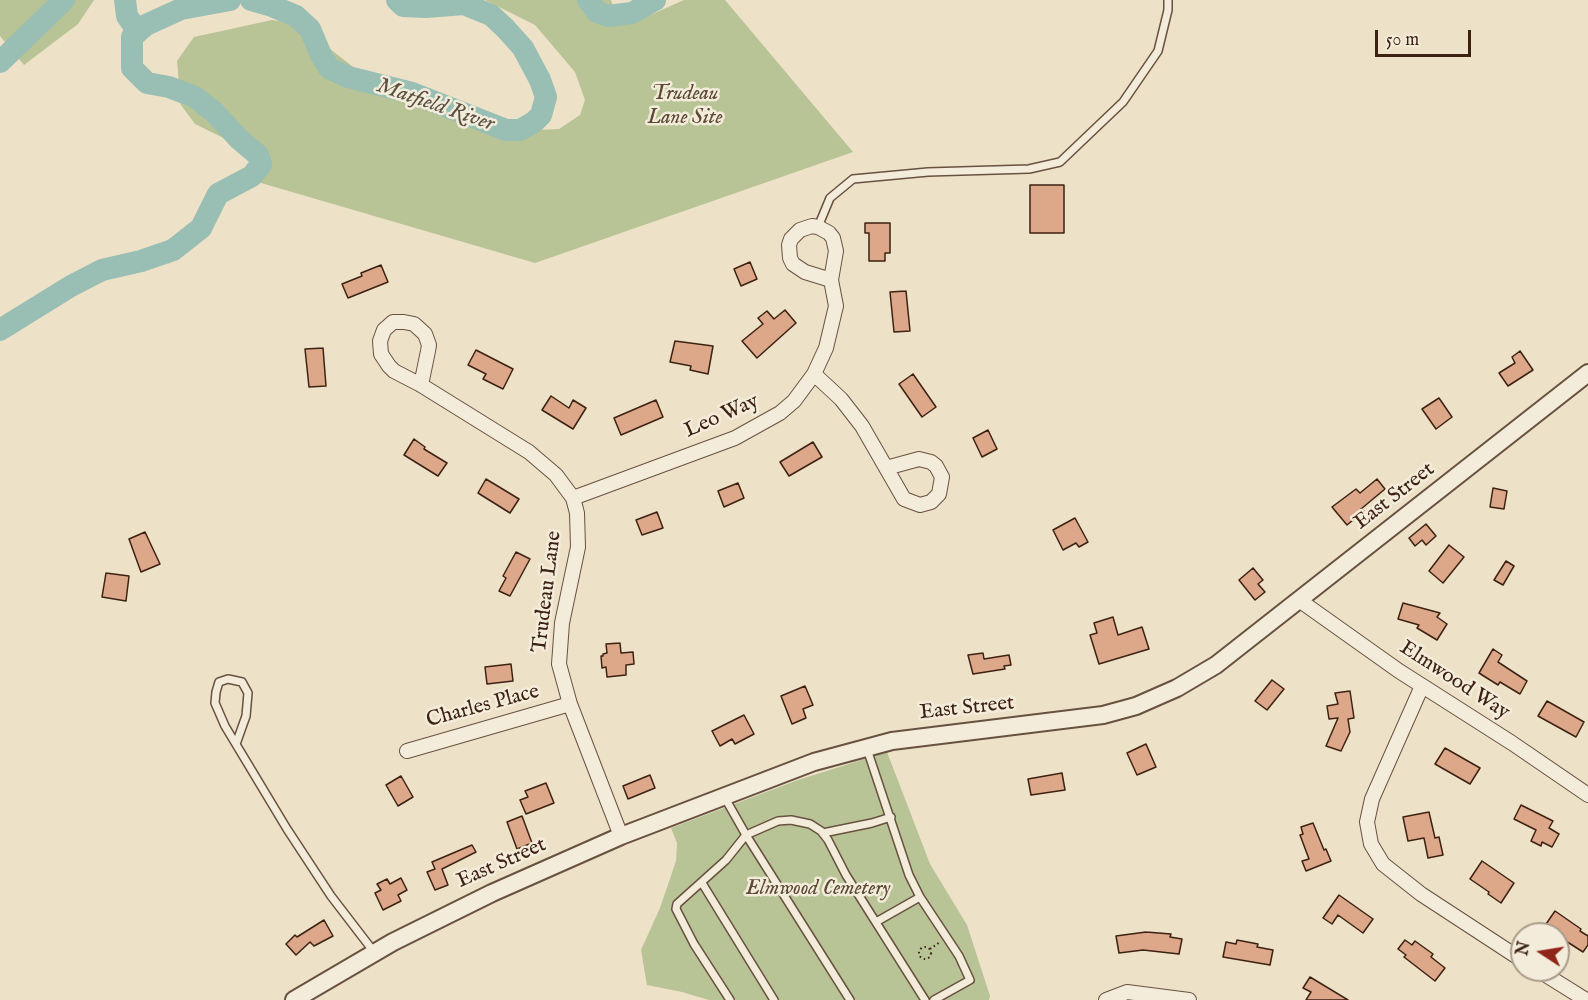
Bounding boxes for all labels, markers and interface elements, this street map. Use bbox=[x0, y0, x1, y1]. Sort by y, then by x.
scale bar bbox=[1378, 18, 1474, 56]
text: 50 m bbox=[1386, 29, 1419, 52]
water label: Matfield River bbox=[373, 74, 497, 138]
park label: Trudeau Lane Site bbox=[647, 82, 723, 132]
street label: Leo Way bbox=[681, 390, 763, 444]
street label: East Street bbox=[1350, 458, 1440, 536]
street label: Trudeau Lane bbox=[528, 530, 568, 654]
street label: Elmwood Way bbox=[1394, 636, 1514, 726]
street label: Charles Place bbox=[424, 680, 542, 734]
street label: East Street bbox=[918, 692, 1016, 726]
street label: East Street bbox=[453, 833, 551, 895]
park label: Elmwood Cemetery bbox=[746, 877, 890, 903]
north arrow bbox=[1510, 922, 1570, 982]
text: N bbox=[1513, 940, 1536, 958]

